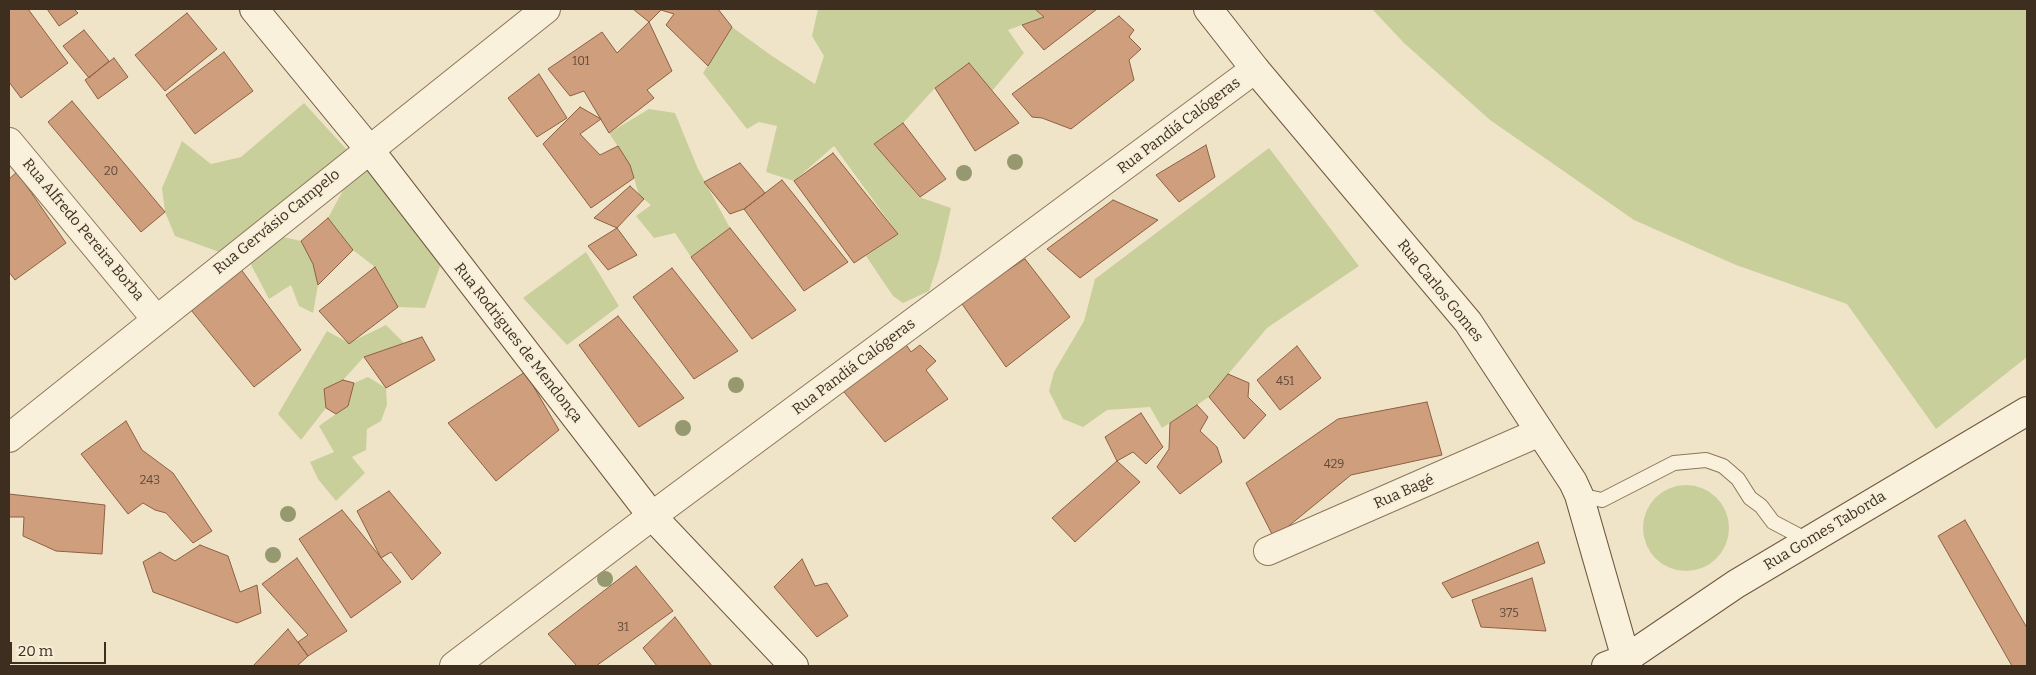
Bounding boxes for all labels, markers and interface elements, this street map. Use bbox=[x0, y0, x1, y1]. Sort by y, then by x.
house number: 101 bbox=[572, 55, 590, 69]
street label: Rua Pandiá Calógeras bbox=[1114, 74, 1244, 178]
street label: Rua Alfredo Pereira Borba bbox=[18, 155, 148, 305]
house number: 20 bbox=[104, 165, 118, 179]
street label: Rua Gervásio Campelo bbox=[210, 166, 344, 278]
street label: Rua Carlos Gomes bbox=[1393, 236, 1487, 346]
street label: Rua Rodrigues de Mendonça bbox=[450, 260, 586, 426]
street label: Rua Pandiá Calógeras bbox=[789, 315, 919, 419]
house number: 451 bbox=[1276, 375, 1294, 389]
house number: 429 bbox=[1324, 458, 1344, 472]
street label: Rua Bagé bbox=[1371, 471, 1437, 513]
house number: 243 bbox=[140, 474, 160, 488]
street label: Rua Gomes Taborda bbox=[1761, 487, 1889, 575]
house number: 375 bbox=[1499, 607, 1519, 621]
house number: 31 bbox=[617, 621, 629, 635]
scale bar bbox=[12, 632, 109, 664]
text: 20 m bbox=[18, 642, 53, 660]

